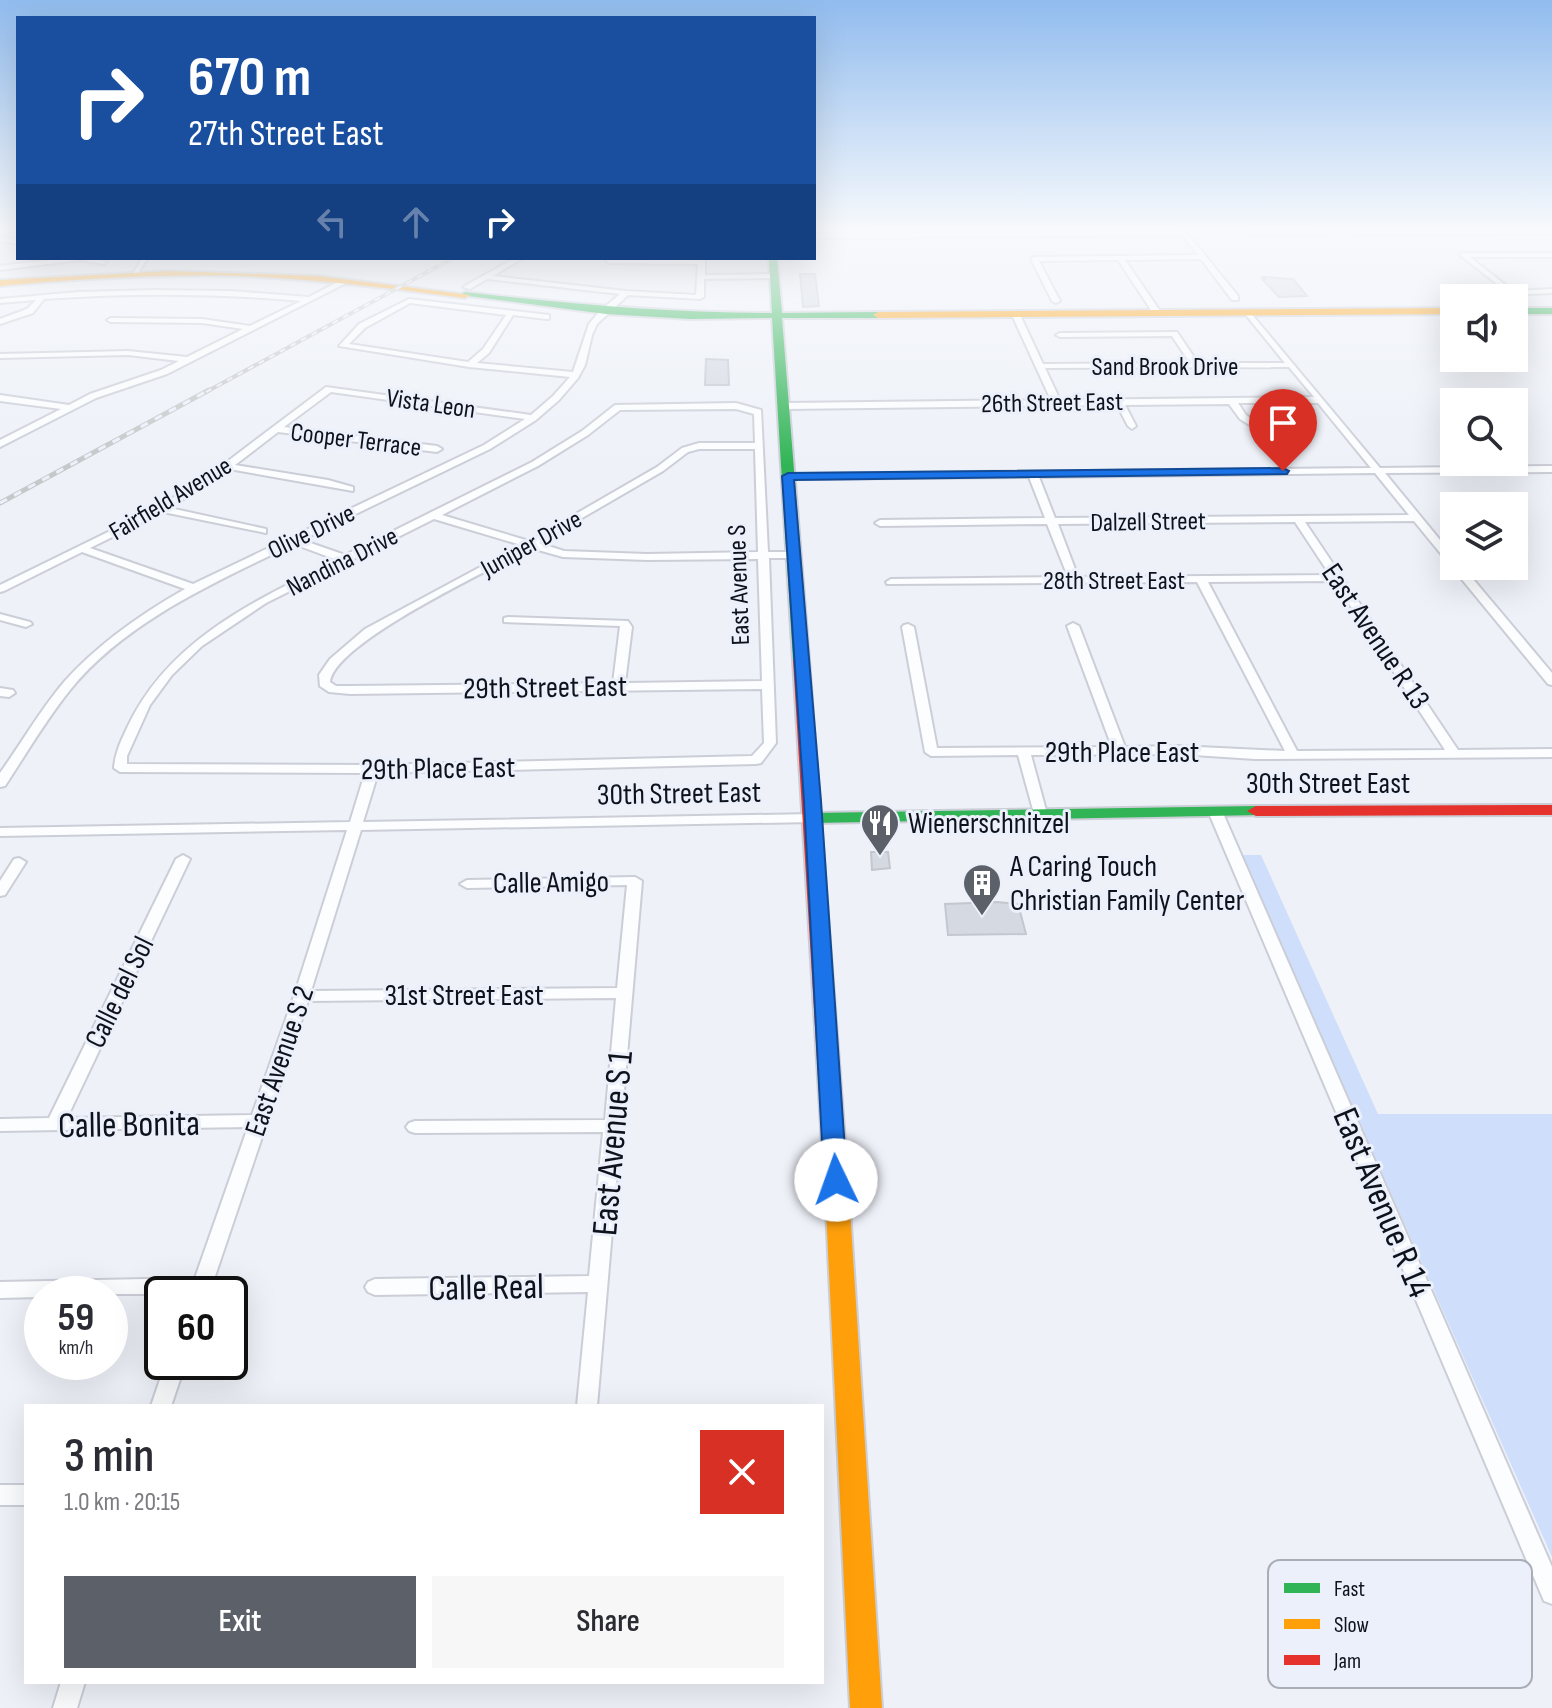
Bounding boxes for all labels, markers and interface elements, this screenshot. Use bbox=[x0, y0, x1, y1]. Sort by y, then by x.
text: 670 m bbox=[188, 45, 311, 112]
icon: right bbox=[56, 48, 160, 152]
text: 27th Street East bbox=[188, 113, 383, 156]
icon: left bbox=[310, 200, 354, 244]
icon: ahead bbox=[394, 200, 438, 244]
icon: right bbox=[478, 200, 522, 244]
map controls bbox=[1440, 284, 1528, 580]
button: sound bbox=[1440, 284, 1528, 372]
street label: Sand Brook Drive bbox=[1092, 352, 1238, 383]
street label: Vista Leon bbox=[384, 383, 477, 426]
street label: 26th Street East bbox=[981, 387, 1123, 420]
button: search bbox=[1440, 388, 1528, 476]
pin bbox=[1249, 389, 1317, 471]
icon: arrive bbox=[1261, 401, 1305, 445]
street label: Cooper Terrace bbox=[289, 417, 423, 464]
street label: Fairfield Avenue bbox=[104, 451, 238, 548]
button: layers bbox=[1440, 492, 1528, 580]
street label: Olive Drive bbox=[263, 498, 360, 567]
street label: Juniper Drive bbox=[475, 504, 588, 585]
street label: Dalzell Street bbox=[1090, 506, 1206, 539]
street label: Nandina Drive bbox=[282, 521, 404, 604]
street label: East Avenue S bbox=[722, 524, 757, 646]
street label: East Avenue R 13 bbox=[1313, 557, 1437, 716]
street label: 28th Street East bbox=[1043, 566, 1185, 597]
street label: 29th Street East bbox=[463, 669, 627, 707]
street label: 29th Place East bbox=[1045, 735, 1199, 771]
street label: 29th Place East bbox=[360, 750, 516, 788]
street label: 30th Street East bbox=[1246, 766, 1410, 802]
street label: 30th Street East bbox=[597, 775, 761, 813]
restaurant icon: Wienerschnitzel bbox=[859, 802, 901, 857]
place label: Wienerschnitzel bbox=[908, 806, 1070, 842]
place label: A Caring Touch Christian Family Center bbox=[1009, 849, 1245, 919]
building icon: A Caring Touch Christian Family Center bbox=[961, 862, 1003, 917]
street label: Calle Amigo bbox=[493, 864, 609, 902]
street label: Calle del Sol bbox=[78, 931, 162, 1054]
street label: 31st Street East bbox=[384, 978, 544, 1014]
street label: East Avenue S 2 bbox=[237, 982, 322, 1141]
street label: East Avenue S 1 bbox=[584, 1049, 643, 1237]
street label: East Avenue R 14 bbox=[1323, 1102, 1441, 1304]
street label: Calle Bonita bbox=[58, 1103, 200, 1148]
position arrow bbox=[794, 1138, 878, 1222]
street label: Calle Real bbox=[428, 1266, 544, 1311]
speed limit sign: 60 bbox=[144, 1276, 248, 1380]
text: 59 bbox=[58, 1294, 94, 1342]
text: km/h bbox=[59, 1336, 93, 1360]
text: 3 min bbox=[64, 1428, 154, 1485]
button: close bbox=[700, 1430, 784, 1514]
text: 1.0 km · 20:15 bbox=[64, 1487, 180, 1518]
legend bbox=[1268, 1560, 1532, 1688]
button: Exit bbox=[64, 1576, 416, 1668]
button: Share bbox=[432, 1576, 784, 1668]
text: Fast bbox=[1334, 1576, 1365, 1603]
text: Slow bbox=[1334, 1612, 1369, 1639]
text: Jam bbox=[1333, 1648, 1361, 1675]

